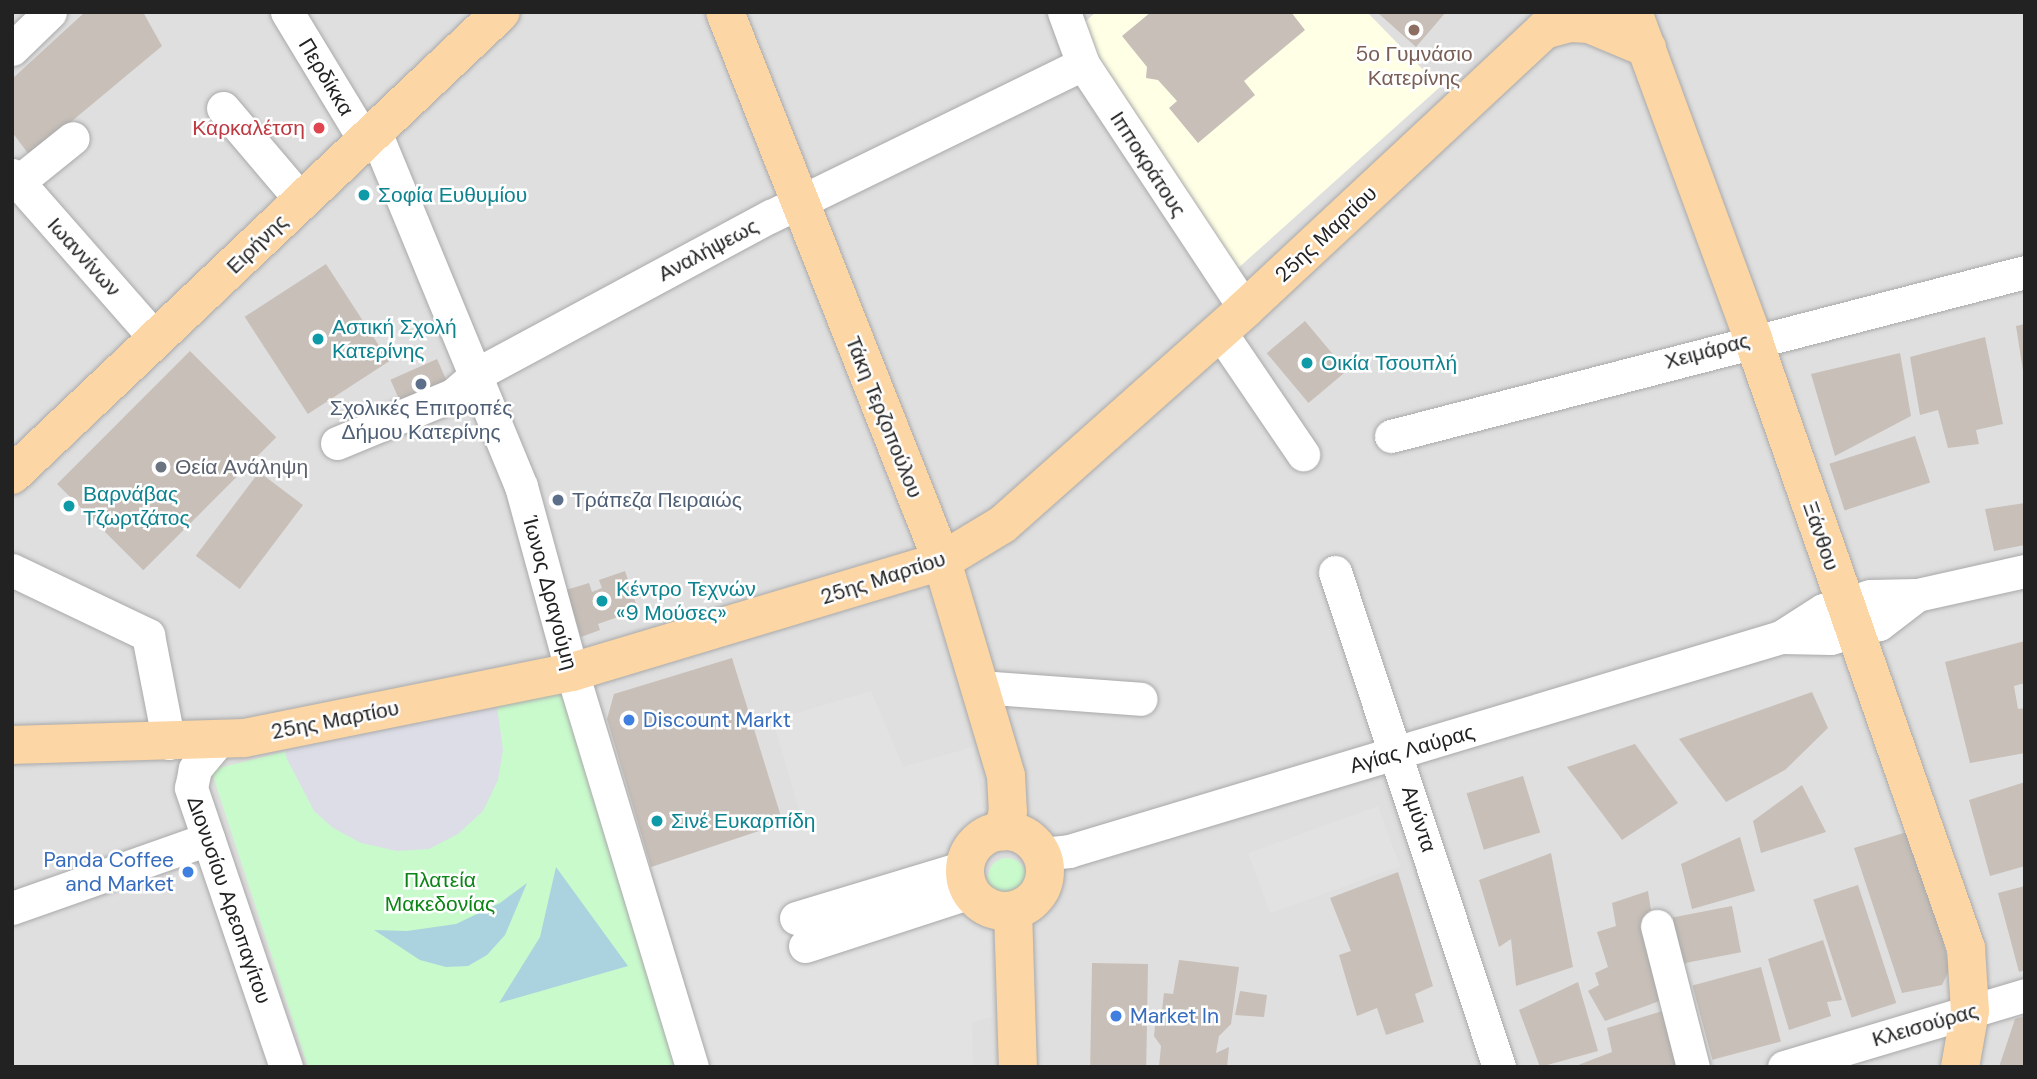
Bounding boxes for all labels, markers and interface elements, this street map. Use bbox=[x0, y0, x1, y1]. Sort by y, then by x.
marker: 5ο Γυμνάσιο Κατερίνης bbox=[1406, 22, 1422, 38]
street label: Περδίκκα bbox=[293, 34, 359, 120]
place label: 5ο Γυμνάσιο Κατερίνης bbox=[1355, 41, 1473, 91]
street label: Ιπποκράτους bbox=[1105, 107, 1191, 221]
place label: Καρκαλέτση bbox=[192, 115, 305, 141]
marker: Καρκαλέτση bbox=[311, 120, 327, 136]
street label: 25ης Μαρτίου bbox=[1270, 181, 1382, 287]
place label: Σοφία Ευθυμίου bbox=[378, 182, 527, 208]
marker: Σοφία Ευθυμίου bbox=[356, 187, 372, 203]
street label: Ειρήνης bbox=[221, 209, 293, 279]
street label: Ιωαννίνων bbox=[42, 212, 126, 302]
street label: Αναλήψεως bbox=[654, 213, 762, 287]
place label: Αστική Σχολή Κατερίνης bbox=[332, 314, 457, 364]
street label: Χειμάρας bbox=[1662, 328, 1752, 374]
marker: Αστική Σχολή Κατερίνης bbox=[310, 331, 326, 347]
street label: Τάκη Τερζοπούλου bbox=[840, 333, 928, 501]
place label: Οικία Τσουπλή bbox=[1321, 350, 1457, 376]
marker: Οικία Τσουπλή bbox=[1299, 355, 1315, 371]
marker: Σχολικές Επιτροπές Δήμου Κατερίνης bbox=[413, 376, 429, 392]
place label: Σχολικές Επιτροπές Δήμου Κατερίνης bbox=[330, 395, 512, 445]
place label: Θεία Ανάληψη bbox=[175, 454, 308, 480]
marker: Θεία Ανάληψη bbox=[153, 459, 169, 475]
place label: Βαρνάβας Τζωρτζάτος bbox=[83, 481, 190, 531]
place label: Τράπεζα Πειραιώς bbox=[572, 487, 742, 513]
marker: Τράπεζα Πειραιώς bbox=[550, 492, 566, 508]
marker: Βαρνάβας Τζωρτζάτος bbox=[61, 498, 77, 514]
street label: Ξάνθου bbox=[1798, 498, 1844, 574]
street label: Ίωνος Δραγούμη bbox=[517, 513, 583, 673]
street label: 25ης Μαρτίου bbox=[817, 546, 949, 610]
place label: Κέντρο Τεχνών «9 Μούσες» bbox=[616, 576, 756, 626]
marker: Κέντρο Τεχνών «9 Μούσες» bbox=[594, 593, 610, 609]
street label: 25ης Μαρτίου bbox=[269, 695, 401, 745]
place label: Discount Markt bbox=[643, 707, 791, 733]
marker: Discount Markt bbox=[621, 712, 637, 728]
street label: Αγίας Λαύρας bbox=[1347, 719, 1477, 779]
street label: Αμύντα bbox=[1396, 783, 1442, 855]
street label: Διονυσίου Αρεοπαγίτου bbox=[182, 793, 276, 1007]
place label: Σινέ Ευκαρπίδη bbox=[671, 808, 816, 834]
marker: Σινέ Ευκαρπίδη bbox=[649, 813, 665, 829]
place label: Panda Coffee and Market bbox=[43, 847, 174, 897]
marker: Panda Coffee and Market bbox=[180, 864, 196, 880]
park label: Πλατεία Μακεδονίας bbox=[385, 867, 495, 917]
street label: Κλεισούρας bbox=[1869, 998, 1981, 1052]
place label: Market In bbox=[1130, 1003, 1219, 1029]
marker: Market In bbox=[1108, 1008, 1124, 1024]

